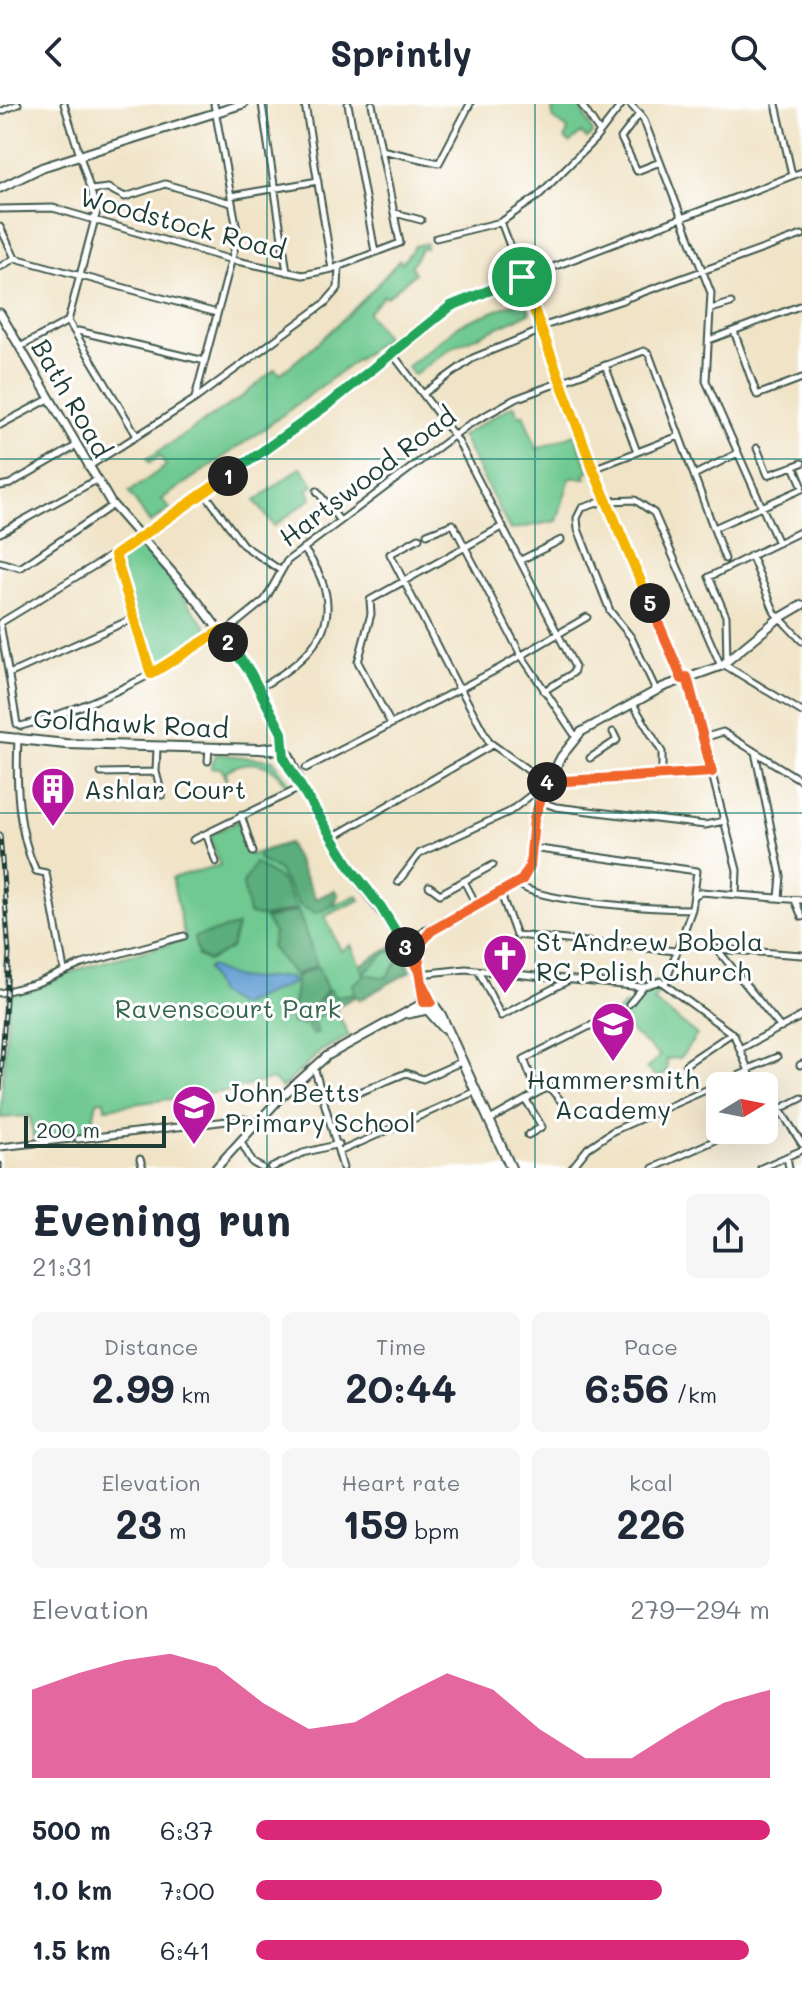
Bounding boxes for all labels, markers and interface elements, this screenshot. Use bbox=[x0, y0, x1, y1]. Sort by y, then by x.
text: Sprintly bbox=[330, 29, 472, 76]
icon: back bbox=[32, 30, 76, 74]
icon: search bbox=[726, 30, 770, 74]
street label: Woodstock Road bbox=[76, 179, 290, 267]
pin bbox=[488, 243, 556, 311]
icon: arrive bbox=[500, 255, 544, 299]
street label: Bath Road bbox=[24, 333, 120, 463]
street label: Hartswood Road bbox=[272, 398, 462, 554]
pin: 1 bbox=[208, 456, 248, 496]
text: 1 bbox=[223, 461, 233, 490]
pin: 5 bbox=[630, 583, 670, 623]
text: 5 bbox=[644, 588, 656, 617]
pin: 2 bbox=[208, 622, 248, 662]
text: 2 bbox=[222, 627, 234, 656]
street label: Goldhawk Road bbox=[32, 701, 230, 745]
pin: 4 bbox=[527, 762, 567, 802]
building icon: Ashlar Court bbox=[29, 765, 77, 828]
text: 4 bbox=[540, 767, 554, 796]
place label: Ashlar Court bbox=[84, 772, 246, 806]
place label: St Andrew Bobola RC Polish Church bbox=[536, 924, 763, 988]
pin: 3 bbox=[385, 927, 425, 967]
text: 3 bbox=[398, 932, 412, 961]
church icon: St Andrew Bobola RC Polish Church bbox=[481, 932, 529, 995]
park label: Ravenscourt Park bbox=[115, 991, 341, 1025]
school or university icon: Hammersmith Academy bbox=[589, 1000, 637, 1063]
place label: Hammersmith Academy bbox=[527, 1062, 699, 1126]
north arrow bbox=[706, 1072, 778, 1144]
map controls bbox=[706, 1072, 778, 1144]
place label: John Betts Primary School bbox=[225, 1075, 416, 1139]
school or university icon: John Betts Primary School bbox=[170, 1083, 218, 1146]
scale bar bbox=[24, 1112, 166, 1148]
text: 200 m bbox=[36, 1115, 100, 1144]
text: Evening run bbox=[32, 1190, 291, 1247]
button: share bbox=[686, 1194, 770, 1278]
text: 21:31 bbox=[32, 1249, 93, 1283]
text: Distance bbox=[104, 1332, 198, 1361]
text: Time bbox=[376, 1332, 426, 1361]
text: Pace bbox=[624, 1332, 678, 1361]
text: 2.99 bbox=[91, 1361, 174, 1413]
text: 20:44 bbox=[345, 1361, 457, 1413]
text: 6:56 bbox=[585, 1361, 669, 1413]
text: km bbox=[174, 1380, 211, 1409]
text: /km bbox=[669, 1380, 717, 1409]
text: Elevation bbox=[102, 1468, 200, 1497]
text: Heart rate bbox=[342, 1468, 460, 1497]
text: kcal bbox=[629, 1468, 673, 1497]
text: 23 bbox=[116, 1497, 162, 1549]
text: 159 bbox=[342, 1497, 407, 1549]
text: 226 bbox=[617, 1497, 685, 1549]
text: m bbox=[162, 1516, 186, 1545]
text: bpm bbox=[407, 1516, 460, 1545]
text: Elevation bbox=[32, 1592, 149, 1626]
text: 279–294 m bbox=[630, 1592, 770, 1626]
text: 500 m bbox=[32, 1813, 111, 1847]
text: 6:37 bbox=[160, 1813, 213, 1847]
text: 1.0 km bbox=[32, 1873, 112, 1907]
text: 7:00 bbox=[160, 1873, 215, 1907]
text: 1.5 km bbox=[32, 1933, 111, 1967]
text: 6:41 bbox=[160, 1933, 211, 1967]

